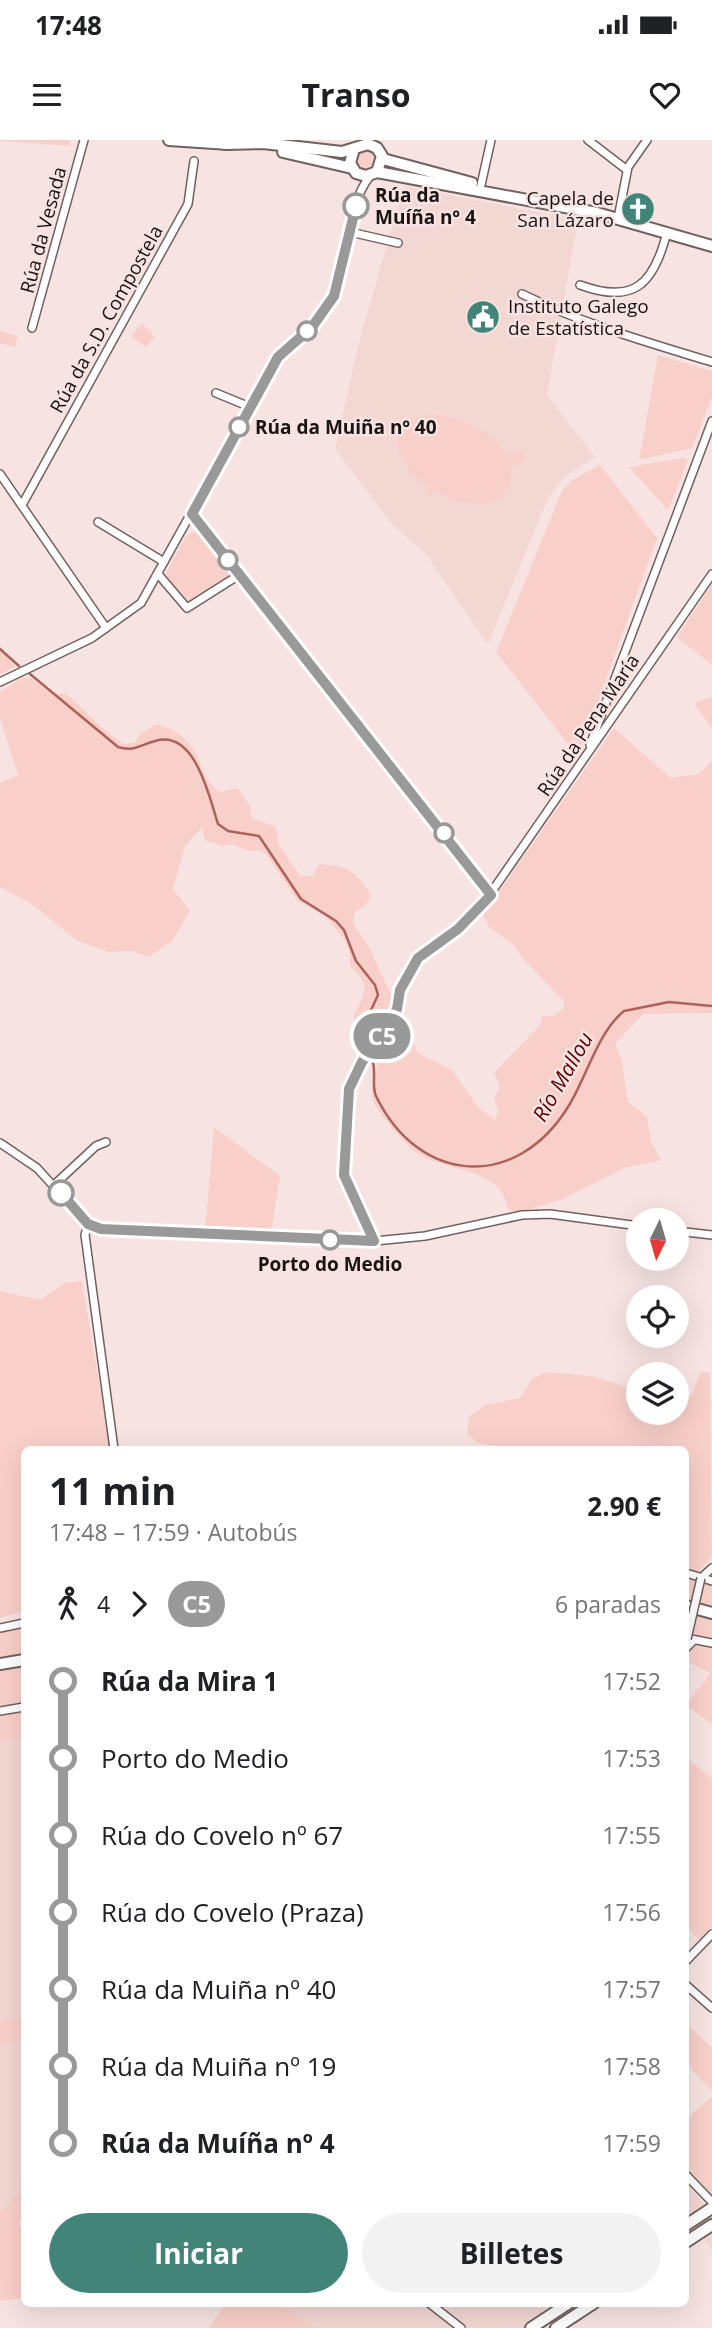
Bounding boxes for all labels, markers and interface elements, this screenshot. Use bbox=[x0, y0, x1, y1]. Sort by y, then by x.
text: 17:48 bbox=[35, 7, 102, 43]
text: Transo bbox=[301, 73, 411, 116]
icon: menu bbox=[28, 76, 66, 114]
icon: heart bbox=[646, 76, 684, 114]
street label: Rúa da Vesada bbox=[14, 164, 72, 296]
place label: Rúa da Muíña nº 4 bbox=[375, 182, 476, 230]
place label: Capela de San Lázaro bbox=[517, 185, 614, 233]
church icon: Capela de San Lázaro bbox=[619, 190, 657, 228]
marker: Rúa da Muíña nº 4 bbox=[343, 193, 369, 219]
street label: Rúa da S.D. Compostela bbox=[43, 220, 169, 418]
place label: Instituto Galego de Estatística bbox=[508, 293, 649, 341]
public building icon: Instituto Galego de Estatística bbox=[464, 298, 502, 336]
unlabelled marker bbox=[297, 321, 317, 341]
place label: Rúa da Muiña nº 40 bbox=[255, 414, 437, 440]
marker: Rúa da Muiña nº 40 bbox=[229, 417, 249, 437]
unlabelled marker bbox=[218, 550, 238, 570]
street label: Rúa da Pena María bbox=[531, 649, 645, 801]
unlabelled marker bbox=[434, 823, 454, 843]
line badge: C5 bbox=[350, 1013, 414, 1059]
text: C5 bbox=[367, 1019, 397, 1052]
water label: Río Mallou bbox=[525, 1027, 599, 1126]
unlabelled marker bbox=[48, 1180, 74, 1206]
north arrow bbox=[626, 1208, 690, 1270]
map controls bbox=[626, 1208, 689, 1425]
marker: Porto do Medio bbox=[320, 1230, 340, 1250]
place label: Porto do Medio bbox=[258, 1251, 402, 1277]
button: locate bbox=[626, 1285, 689, 1348]
button: layers bbox=[626, 1362, 689, 1425]
text: 11 min bbox=[49, 1464, 176, 1516]
text: 2.90 € bbox=[587, 1488, 661, 1524]
text: 17:48 – 17:59 · Autobús bbox=[49, 1516, 298, 1548]
icon: walk bbox=[49, 1585, 87, 1623]
icon: forward bbox=[120, 1585, 158, 1623]
text: C5 bbox=[182, 1587, 211, 1620]
text: 4 bbox=[97, 1588, 110, 1620]
text: 6 paradas bbox=[555, 1588, 661, 1620]
text: Rúa da Mira 1 bbox=[101, 1663, 278, 1699]
text: 17:52 bbox=[602, 1665, 661, 1697]
text: Porto do Medio bbox=[101, 1740, 289, 1776]
text: 17:53 bbox=[602, 1742, 661, 1774]
text: Rúa do Covelo nº 67 bbox=[101, 1817, 343, 1853]
text: 17:55 bbox=[602, 1819, 661, 1851]
text: Rúa do Covelo (Praza) bbox=[101, 1894, 364, 1930]
text: 17:56 bbox=[602, 1896, 661, 1928]
text: Rúa da Muiña nº 40 bbox=[101, 1971, 337, 2007]
text: 17:57 bbox=[602, 1973, 661, 2005]
text: Rúa da Muiña nº 19 bbox=[101, 2048, 337, 2084]
text: 17:58 bbox=[602, 2050, 661, 2082]
text: Rúa da Muíña nº 4 bbox=[101, 2125, 335, 2161]
text: 17:59 bbox=[602, 2127, 661, 2159]
button: Iniciar bbox=[49, 2213, 348, 2293]
button: Billetes bbox=[362, 2213, 661, 2293]

